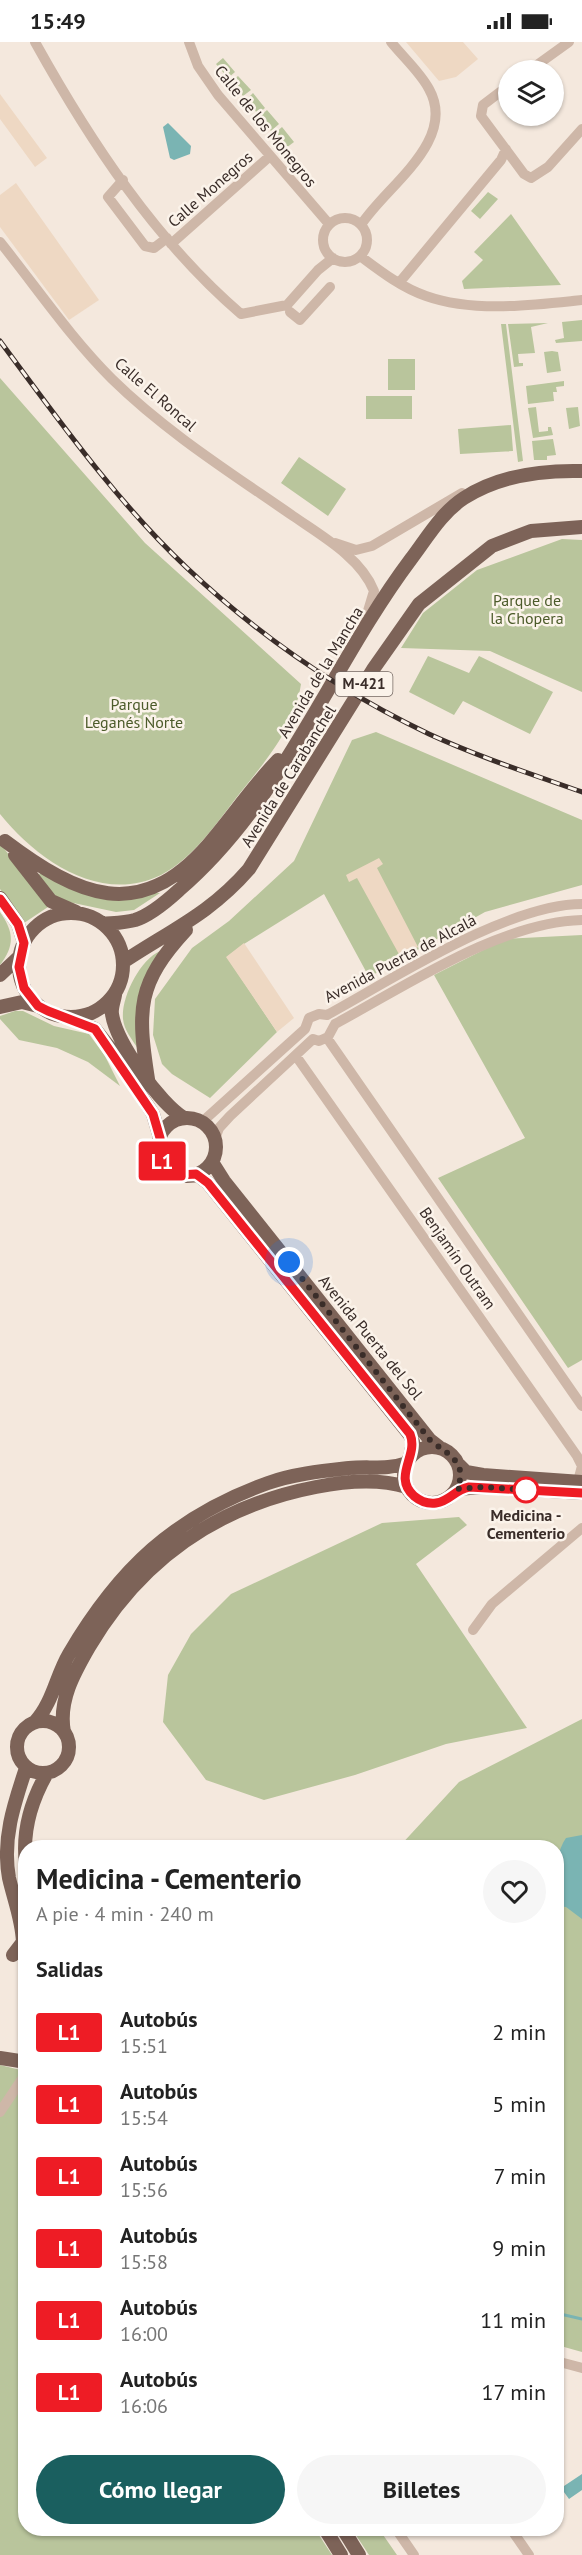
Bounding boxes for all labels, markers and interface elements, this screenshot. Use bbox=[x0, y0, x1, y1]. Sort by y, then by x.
text: 15:49 bbox=[30, 7, 86, 35]
map controls bbox=[498, 60, 564, 126]
button: layers bbox=[498, 60, 564, 126]
street label: Calle de los Monegros bbox=[211, 61, 321, 191]
street label: Calle Monegros bbox=[164, 147, 257, 231]
street label: Calle El Roncal bbox=[111, 353, 201, 435]
park label: Parque de la Chopera bbox=[490, 590, 564, 628]
street label: Avenida de la Mancha bbox=[273, 603, 367, 741]
road number: M-421 bbox=[336, 672, 392, 696]
park label: Parque Leganés Norte bbox=[85, 694, 183, 732]
street label: Avenida de Carabanchel bbox=[236, 701, 340, 851]
street label: Avenida Puerta de Alcalá bbox=[321, 909, 479, 1007]
line badge: L1 bbox=[135, 1142, 189, 1180]
text: L1 bbox=[151, 1148, 173, 1175]
street label: Benjamín Outram bbox=[415, 1203, 501, 1313]
your location bbox=[274, 1247, 304, 1277]
street label: Avenida Puerta del Sol bbox=[315, 1271, 428, 1404]
marker: Medicina - Cementerio bbox=[513, 1477, 539, 1503]
place label: Medicina - Cementerio bbox=[487, 1505, 566, 1543]
text: Medicina - Cementerio bbox=[36, 1860, 302, 1897]
button: heart bbox=[483, 1860, 546, 1923]
text: A pie · 4 min · 240 m bbox=[36, 1901, 214, 1927]
text: Salidas bbox=[36, 1955, 103, 1983]
text: Autobús bbox=[120, 2005, 197, 2033]
text: 2 min bbox=[492, 2018, 546, 2046]
text: L1 bbox=[58, 2019, 80, 2046]
text: 15:51 bbox=[120, 2033, 168, 2059]
text: Autobús bbox=[120, 2077, 197, 2105]
text: 5 min bbox=[492, 2090, 546, 2118]
text: L1 bbox=[58, 2091, 80, 2118]
text: 15:54 bbox=[120, 2105, 168, 2131]
text: Autobús bbox=[120, 2149, 197, 2177]
text: 7 min bbox=[494, 2162, 546, 2190]
text: L1 bbox=[58, 2163, 80, 2190]
text: 15:56 bbox=[120, 2177, 168, 2203]
text: Autobús bbox=[120, 2221, 197, 2249]
text: 9 min bbox=[492, 2234, 546, 2262]
text: L1 bbox=[58, 2235, 80, 2262]
text: 15:58 bbox=[120, 2249, 168, 2275]
text: Autobús bbox=[120, 2293, 197, 2321]
text: 11 min bbox=[480, 2306, 546, 2334]
text: L1 bbox=[58, 2307, 80, 2334]
text: 16:00 bbox=[120, 2321, 168, 2347]
text: Autobús bbox=[120, 2365, 197, 2393]
text: 17 min bbox=[482, 2378, 546, 2406]
text: L1 bbox=[58, 2379, 80, 2406]
text: 16:06 bbox=[120, 2393, 168, 2419]
button: Cómo llegar bbox=[36, 2455, 285, 2524]
button: Billetes bbox=[297, 2455, 546, 2524]

